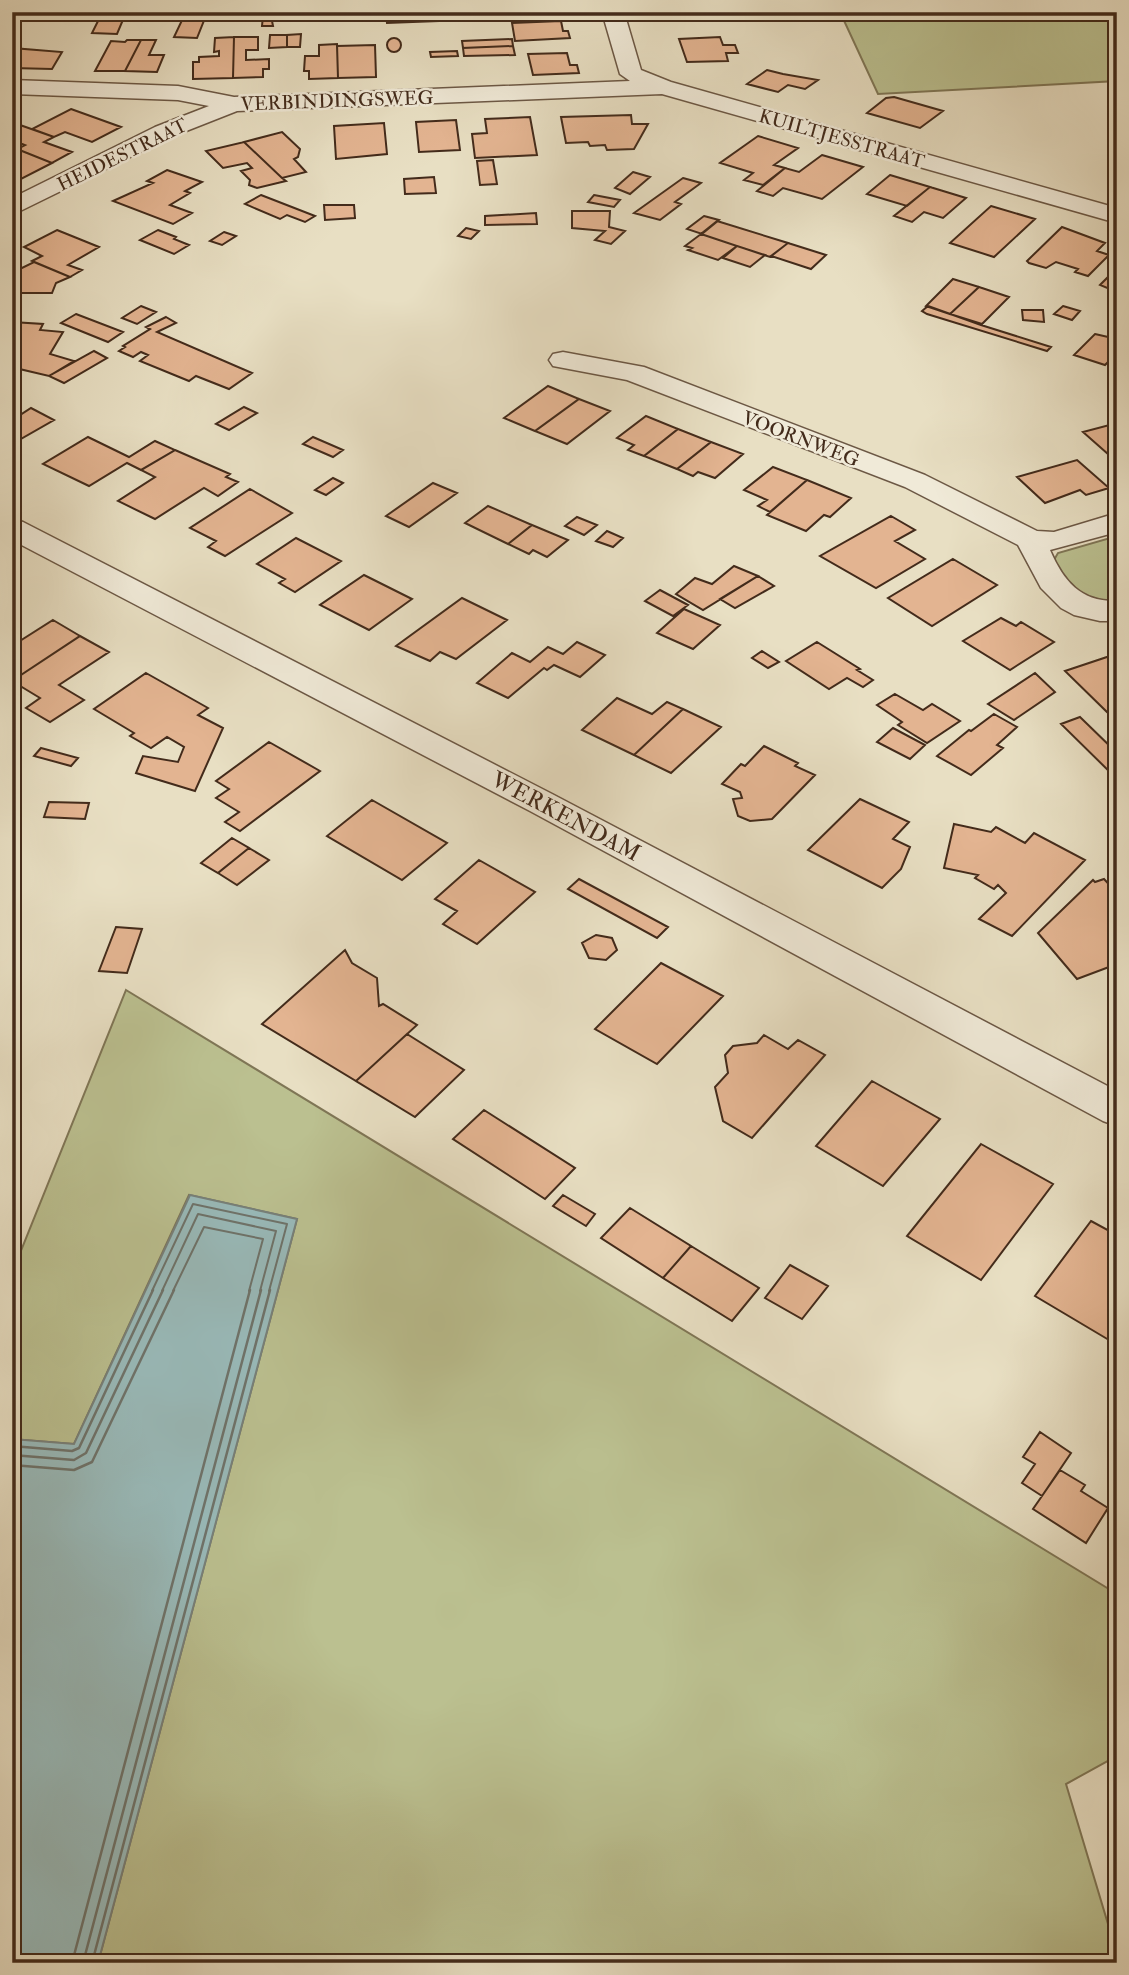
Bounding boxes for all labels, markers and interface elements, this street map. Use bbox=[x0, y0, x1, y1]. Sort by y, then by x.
street label: VERBINDINGSWEG bbox=[240, 86, 434, 116]
street label: KUILTJESSTRAAT bbox=[756, 104, 927, 174]
street label: HEIDESTRAAT bbox=[53, 113, 191, 197]
street label: VOORNWEG bbox=[739, 406, 863, 472]
street label: WERKENDAM bbox=[485, 764, 645, 868]

